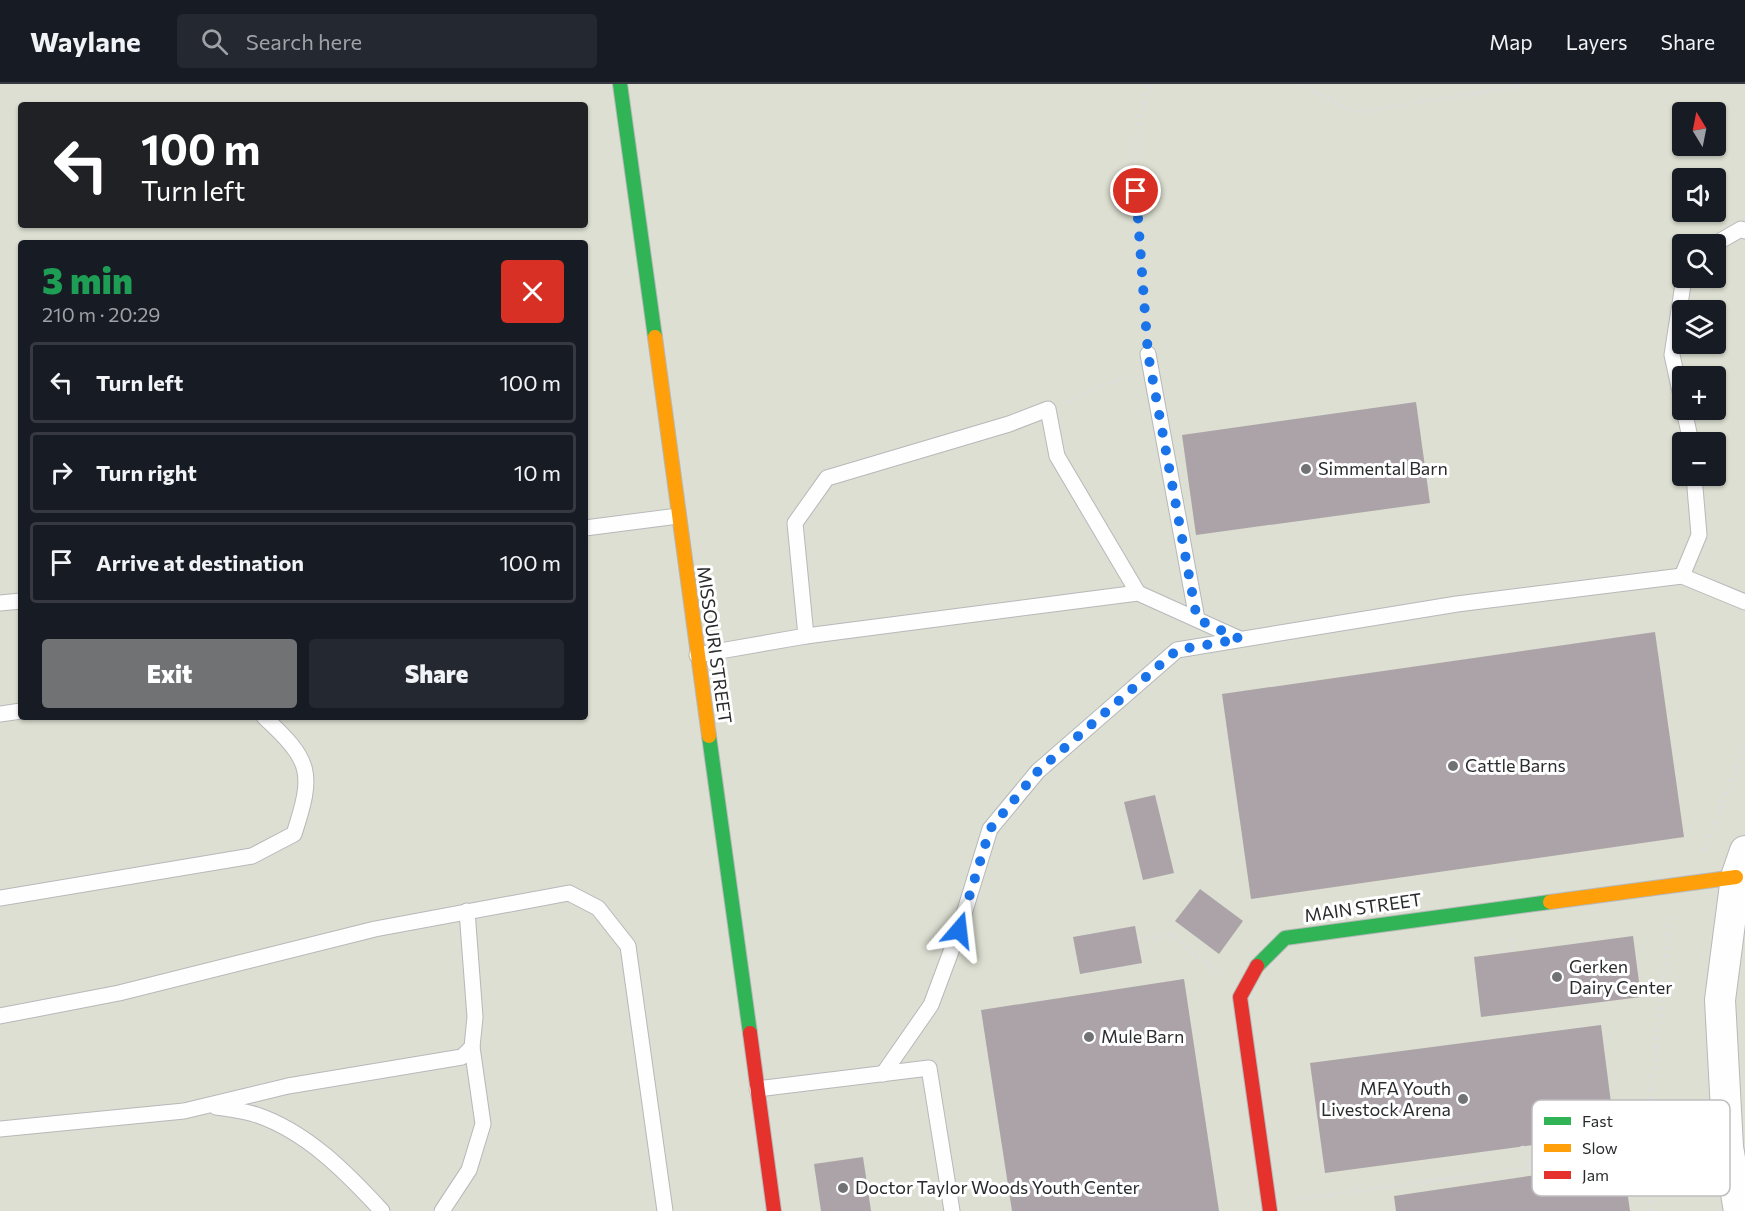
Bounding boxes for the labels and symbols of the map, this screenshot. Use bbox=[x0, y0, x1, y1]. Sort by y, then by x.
north arrow bbox=[1672, 102, 1726, 156]
pin bbox=[1110, 165, 1161, 216]
place label: Simmental Barn bbox=[1318, 457, 1448, 479]
marker: Simmental Barn bbox=[1299, 462, 1313, 476]
street label: MISSOURI STREET bbox=[693, 565, 737, 725]
place label: Cattle Barns bbox=[1465, 754, 1566, 776]
marker: Cattle Barns bbox=[1446, 759, 1460, 773]
street label: MAIN STREET bbox=[1303, 888, 1423, 926]
position arrow bbox=[927, 898, 991, 962]
place label: Gerken Dairy Center bbox=[1569, 955, 1672, 998]
marker: Gerken Dairy Center bbox=[1550, 970, 1564, 984]
place label: Mule Barn bbox=[1101, 1025, 1184, 1047]
marker: Mule Barn bbox=[1082, 1030, 1096, 1044]
place label: MFA Youth Livestock Arena bbox=[1321, 1077, 1451, 1120]
marker: MFA Youth Livestock Arena bbox=[1456, 1092, 1470, 1106]
legend bbox=[1532, 1100, 1730, 1196]
text: Fast bbox=[1582, 1111, 1613, 1130]
text: Slow bbox=[1582, 1138, 1618, 1157]
text: Jam bbox=[1582, 1165, 1609, 1184]
place label: Doctor Taylor Woods Youth Center bbox=[855, 1176, 1140, 1198]
marker: Doctor Taylor Woods Youth Center bbox=[836, 1181, 850, 1195]

